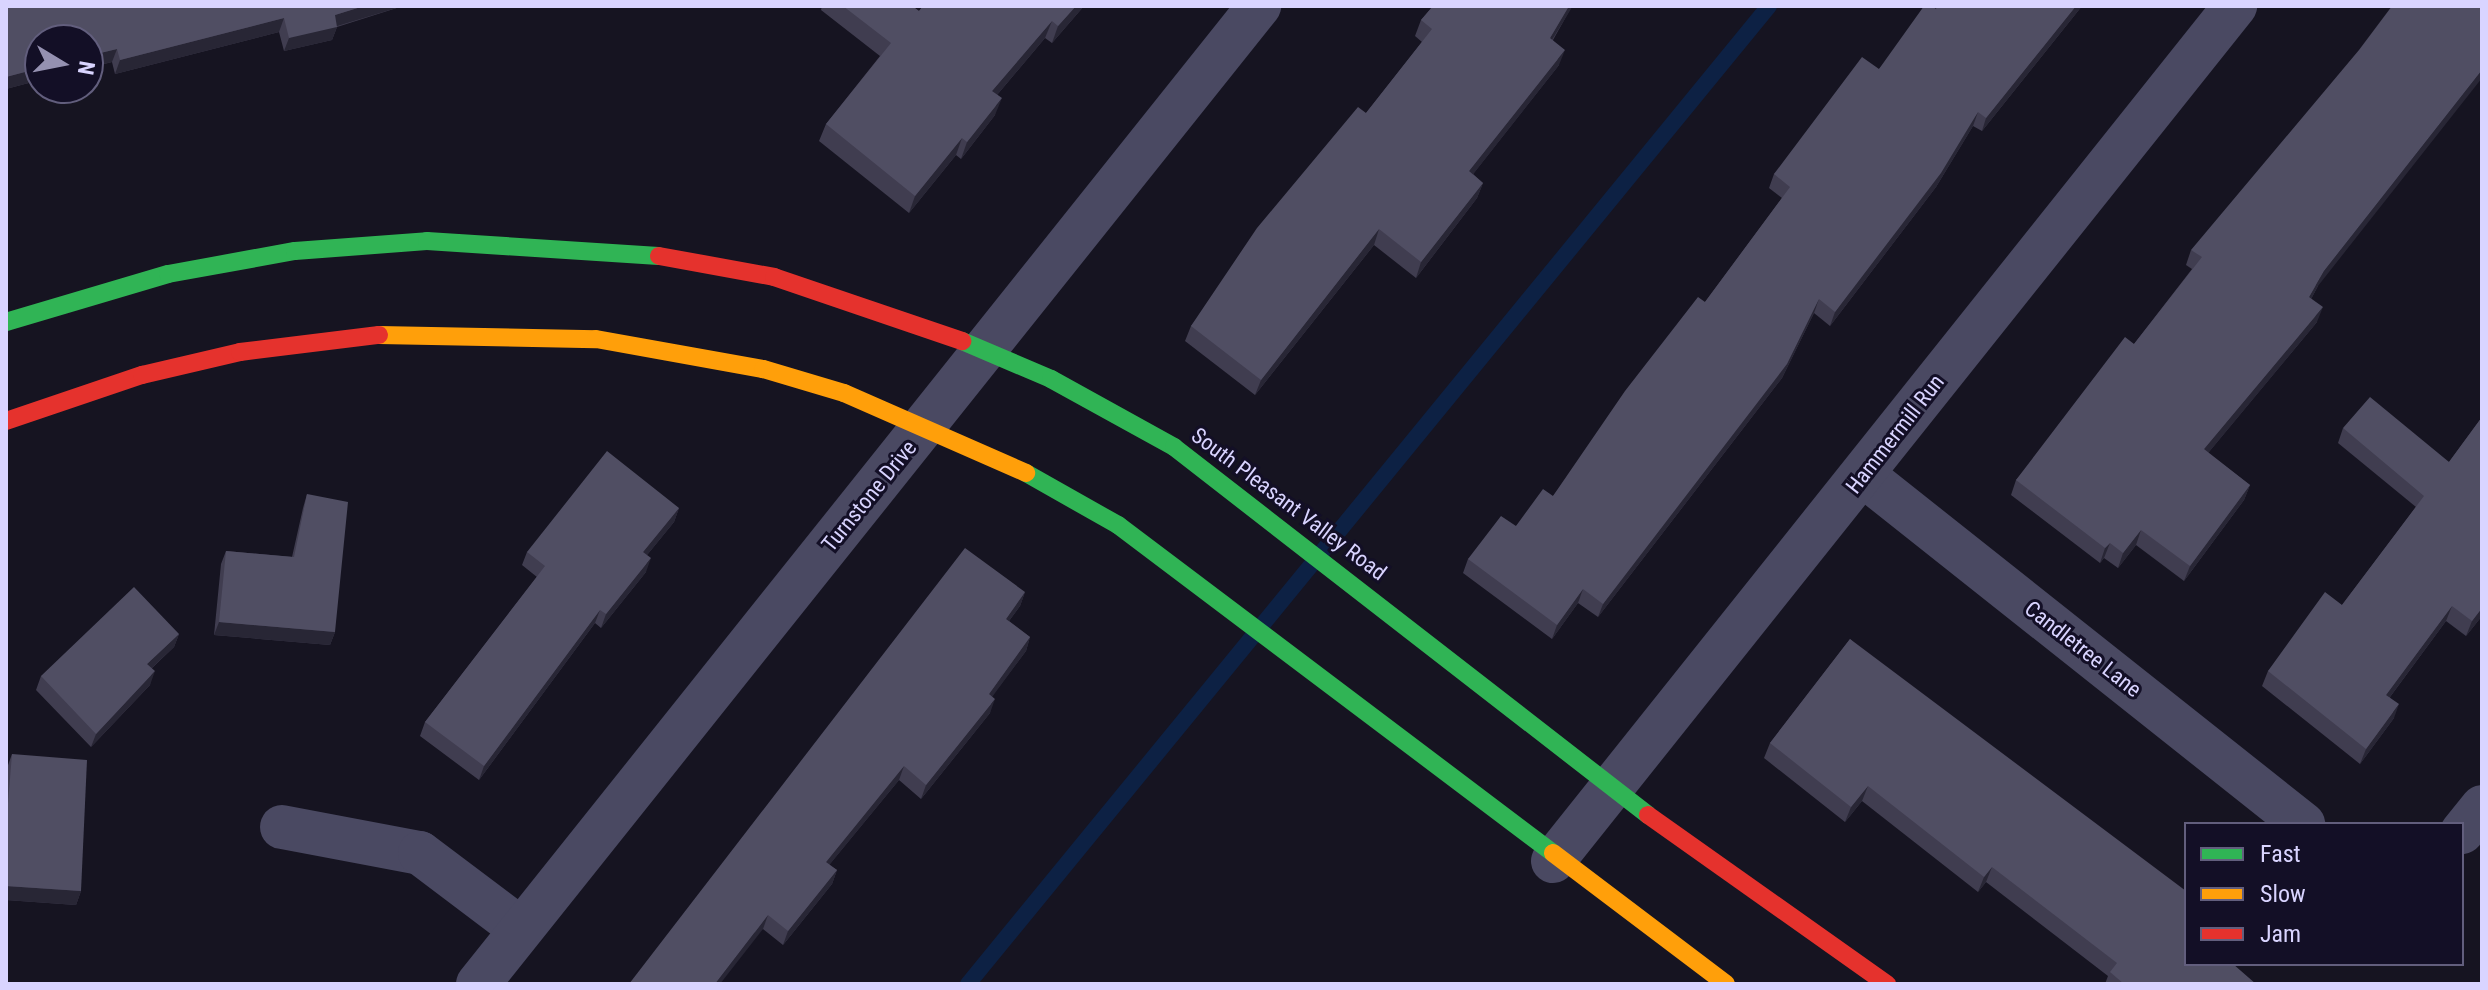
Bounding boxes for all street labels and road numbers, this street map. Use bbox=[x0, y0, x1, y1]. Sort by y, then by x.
street label: Hammermill Run bbox=[1840, 369, 1950, 499]
street label: South Pleasant Valley Road bbox=[1186, 422, 1392, 586]
street label: Turnstone Drive bbox=[816, 435, 922, 557]
street label: Candletree Lane bbox=[2019, 595, 2147, 703]

